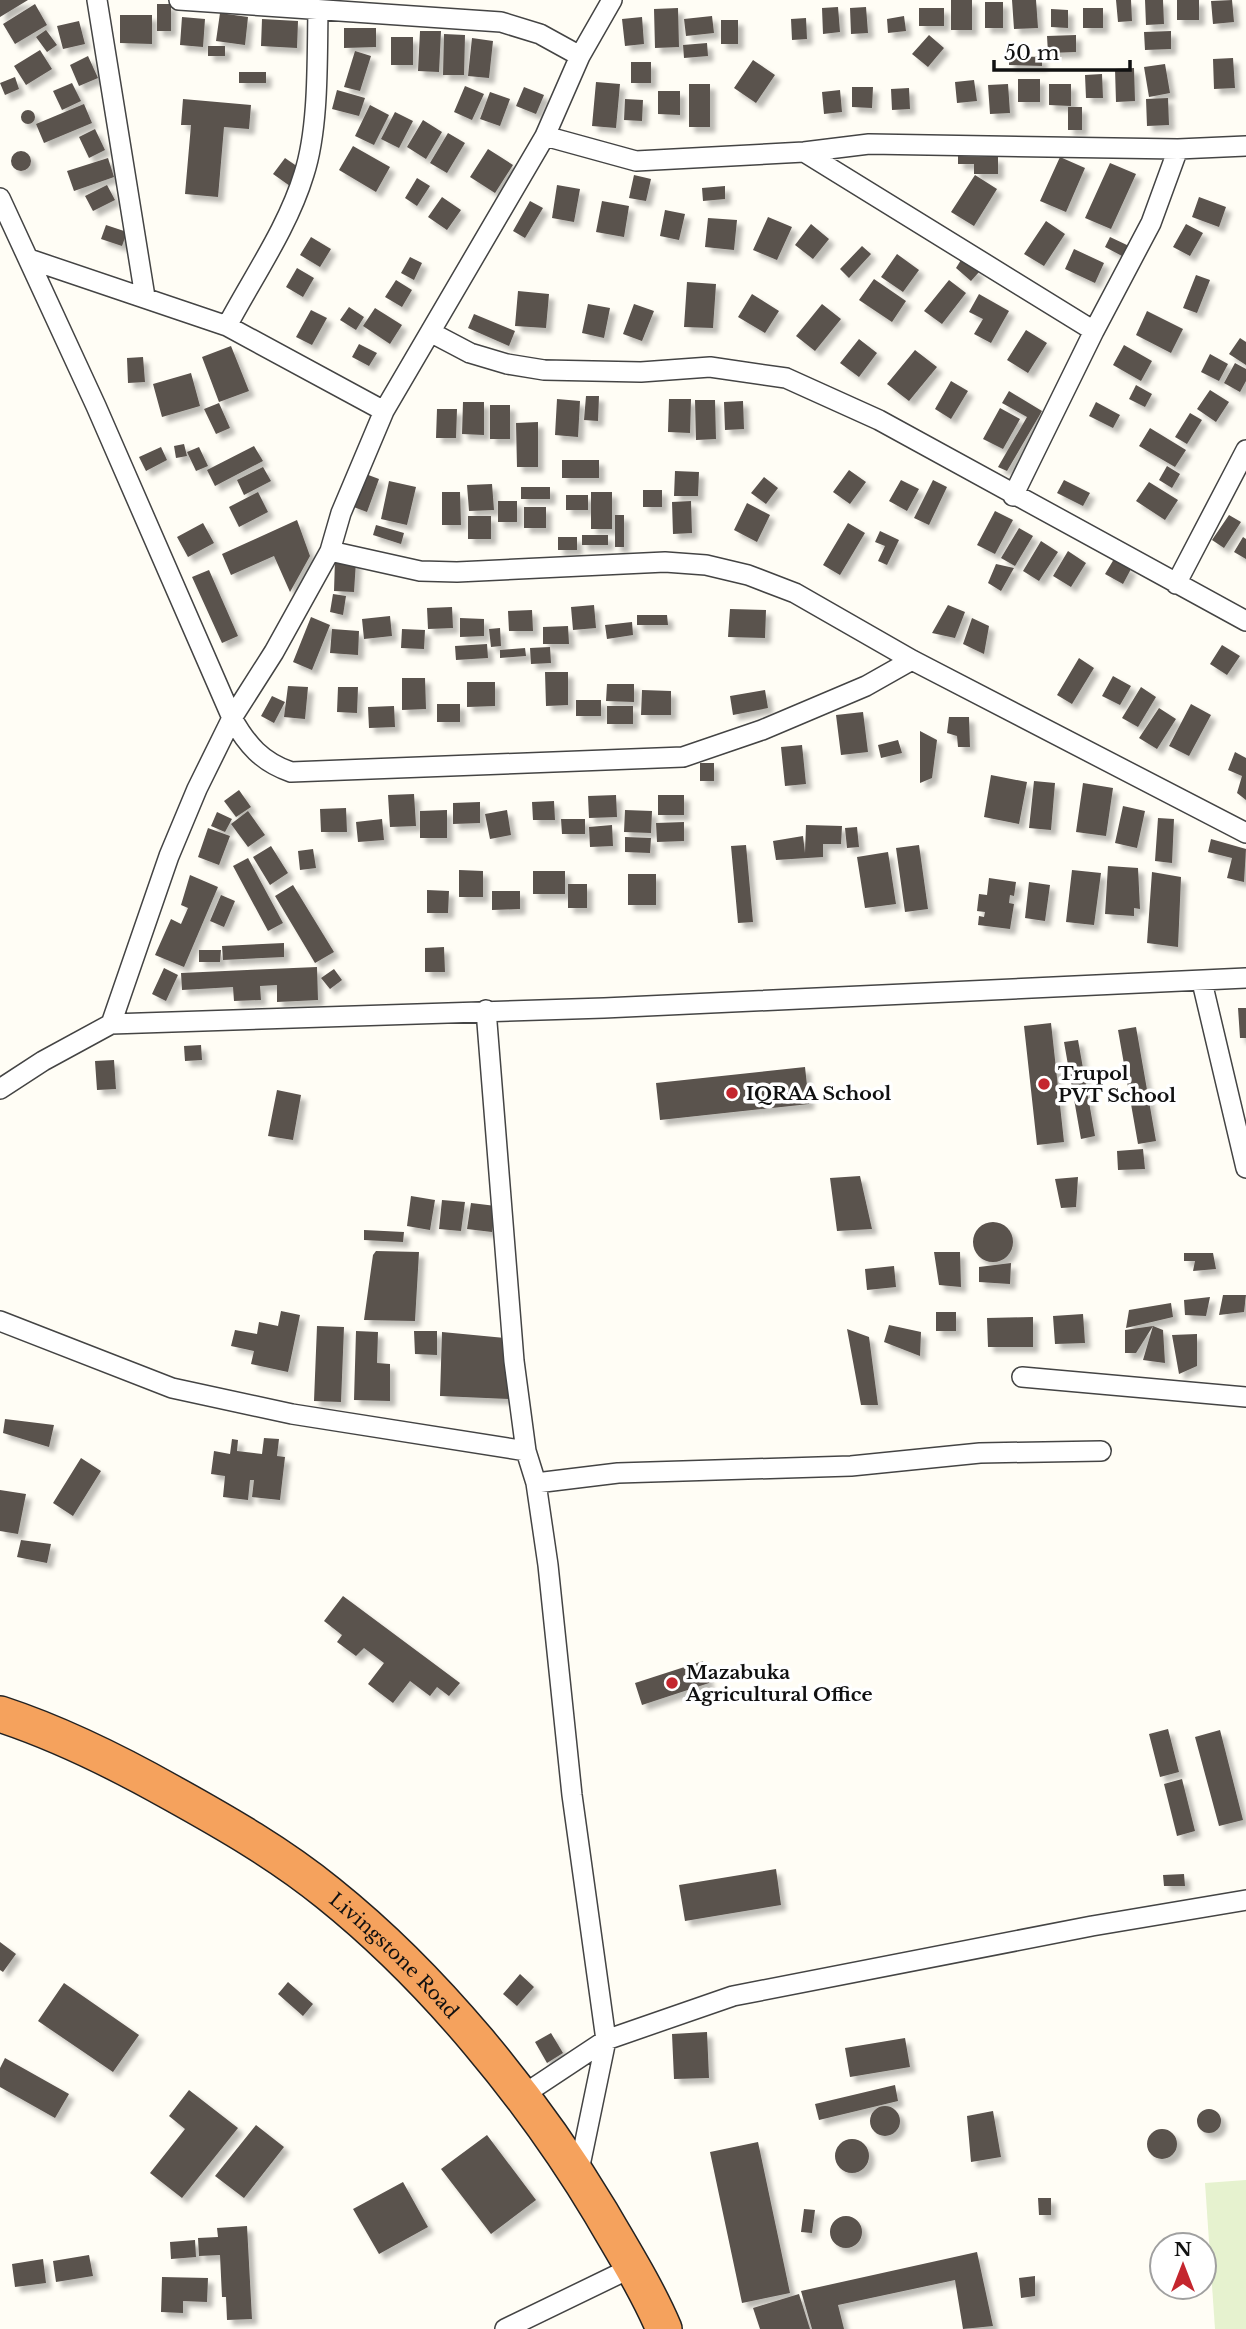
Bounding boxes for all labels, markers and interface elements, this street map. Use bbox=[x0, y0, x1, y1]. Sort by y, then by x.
scale bar bbox=[994, 28, 1130, 72]
text: 50 m bbox=[1004, 40, 1060, 66]
place label: Trupol PVT School bbox=[1058, 1062, 1176, 1107]
marker: Trupol PVT School bbox=[1036, 1076, 1052, 1092]
place label: IQRAA School bbox=[746, 1082, 891, 1105]
marker: IQRAA School bbox=[724, 1085, 740, 1101]
place label: Mazabuka Agricultural Office bbox=[685, 1661, 873, 1706]
marker: Mazabuka Agricultural Office bbox=[664, 1675, 680, 1691]
street label: Livingstone Road bbox=[325, 1887, 464, 2023]
north arrow bbox=[1148, 2231, 1218, 2301]
text: N bbox=[1174, 2238, 1192, 2261]

